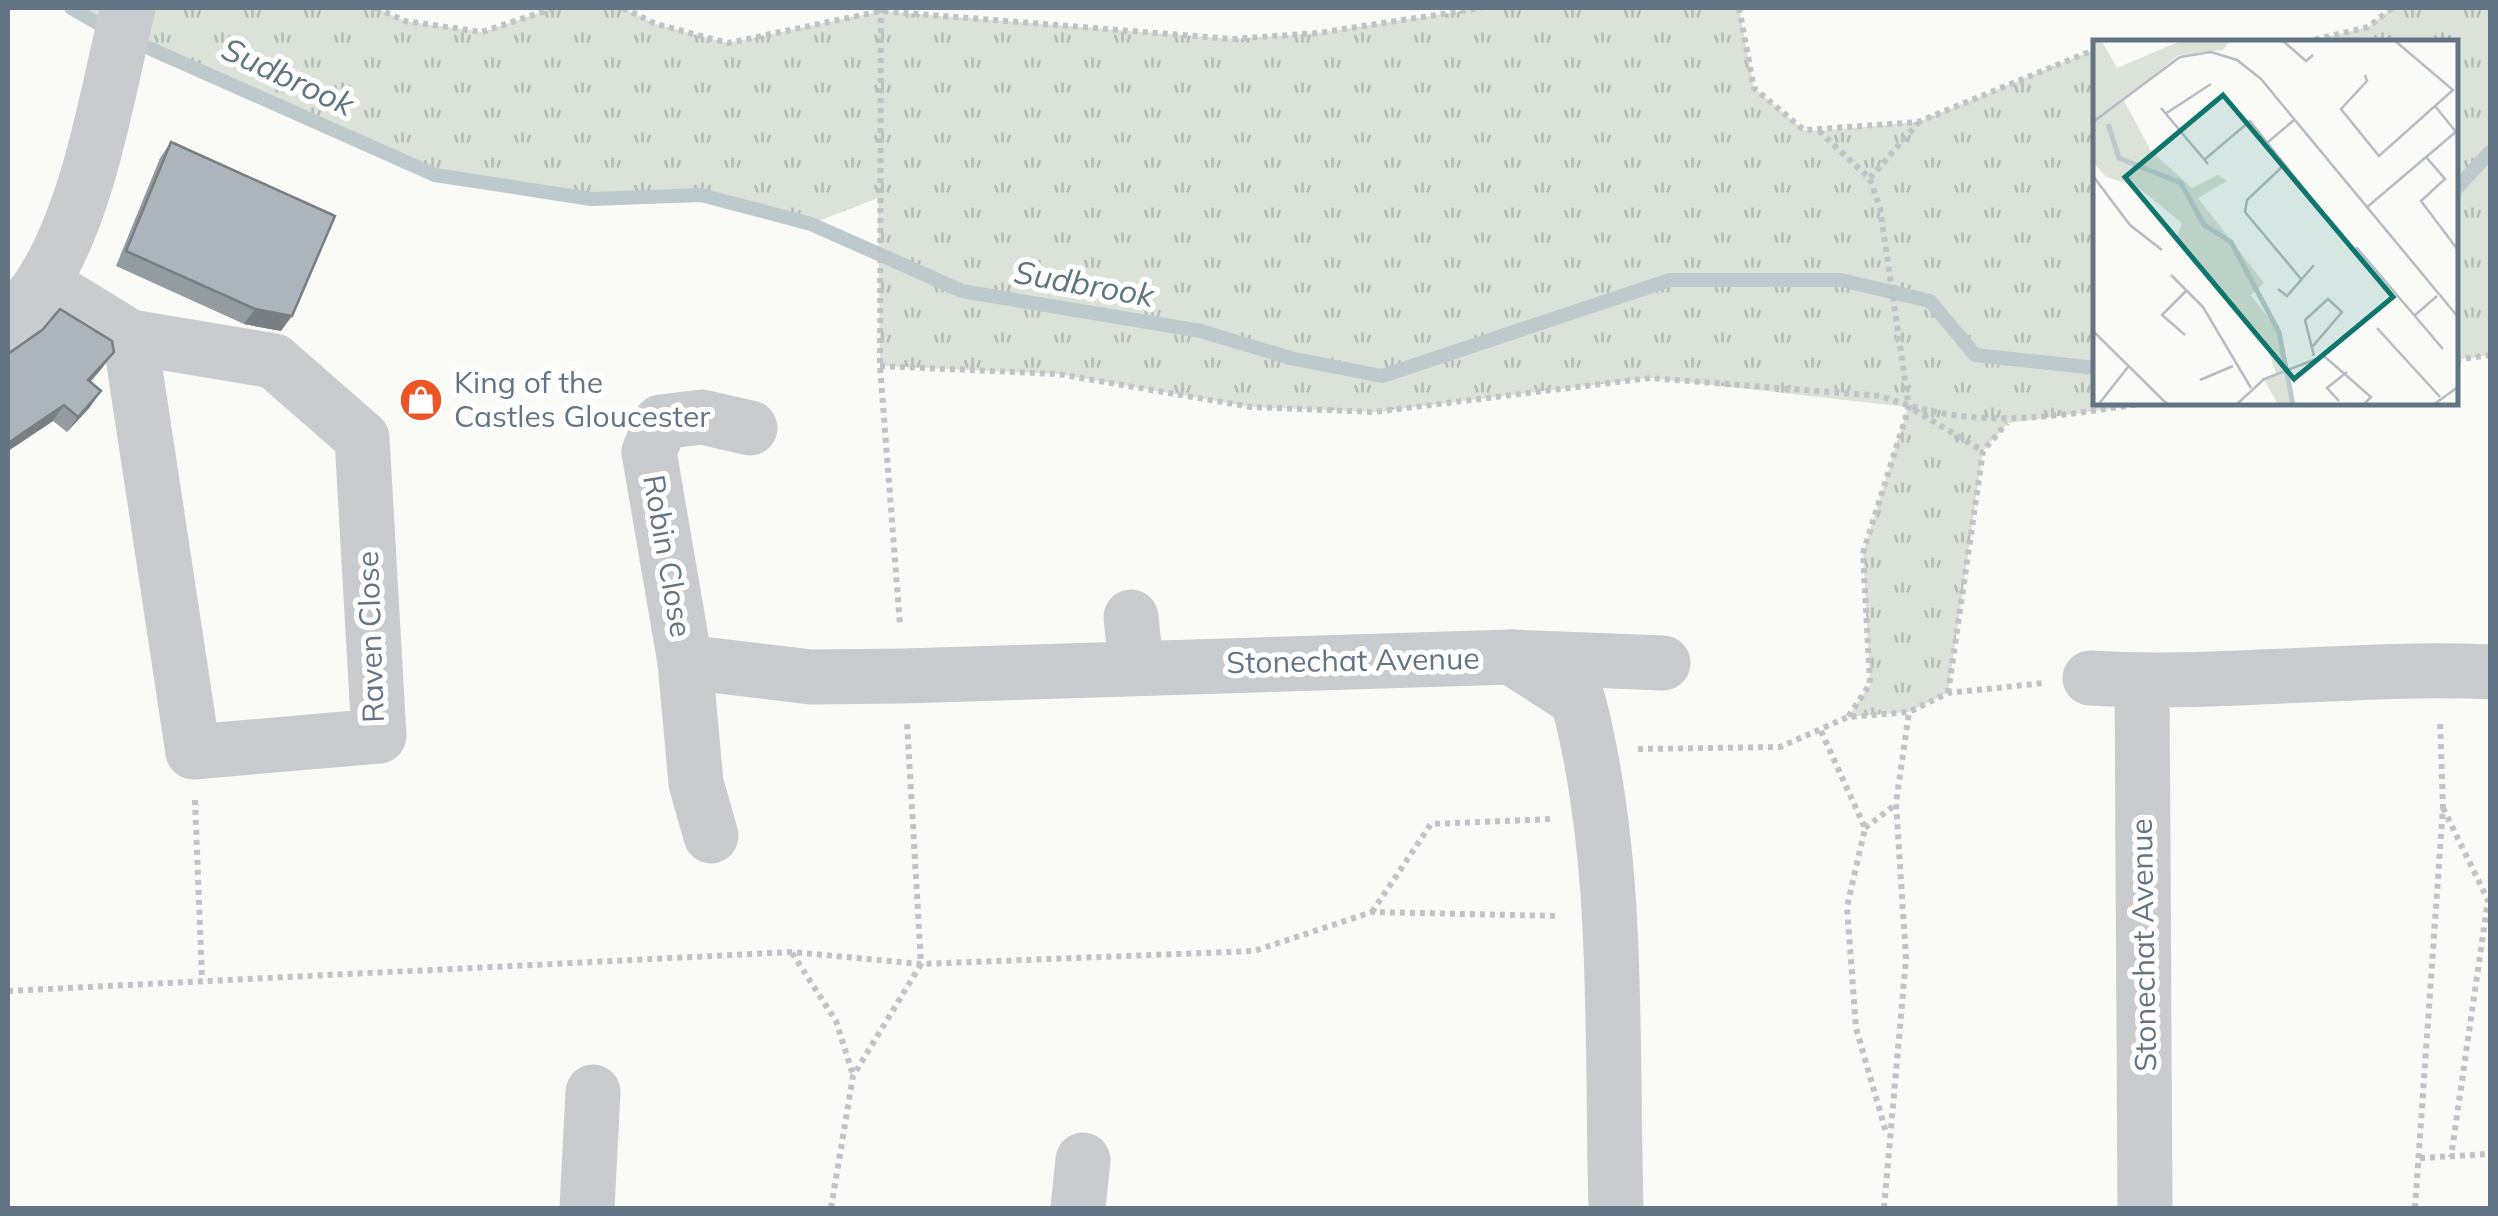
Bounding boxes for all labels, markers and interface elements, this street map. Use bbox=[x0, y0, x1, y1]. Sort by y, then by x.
water label: Sudbrook bbox=[216, 28, 362, 125]
inset map bbox=[2093, 40, 2458, 405]
water label: Sudbrook bbox=[1011, 251, 1159, 315]
place label: King of the Castles Gloucester bbox=[454, 363, 710, 435]
shop icon: King of the Castles Gloucester bbox=[398, 377, 444, 423]
street label: Robin Close bbox=[635, 472, 701, 640]
street label: Raven Close bbox=[348, 550, 392, 724]
street label: Stonechat Avenue bbox=[1226, 639, 1480, 681]
street label: Stonechat Avenue bbox=[2122, 818, 2164, 1072]

